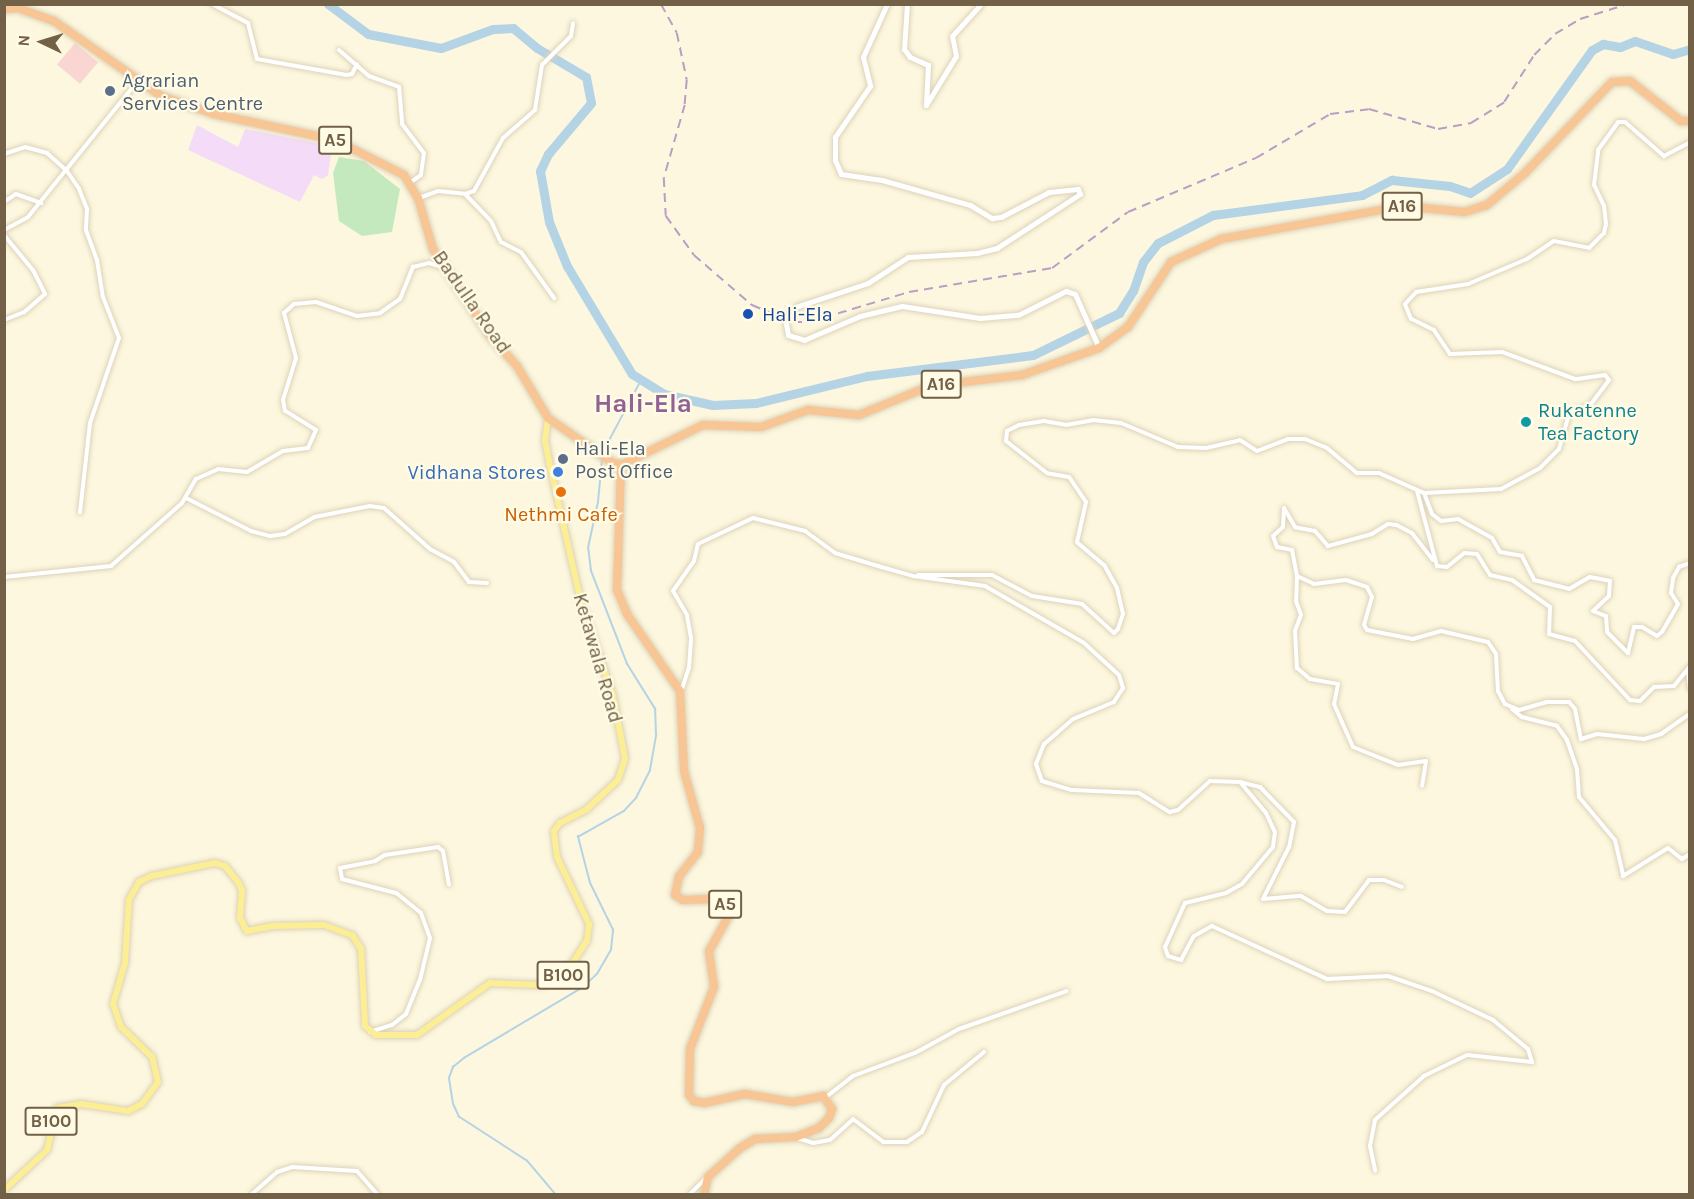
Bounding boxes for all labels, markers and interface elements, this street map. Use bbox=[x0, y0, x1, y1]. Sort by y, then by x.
north arrow bbox=[12, 12, 72, 72]
text: N bbox=[14, 34, 33, 47]
place label: Agrarian Services Centre bbox=[122, 68, 263, 115]
marker: Agrarian Services Centre bbox=[103, 84, 117, 98]
road number: A5 bbox=[317, 125, 353, 155]
road number: A16 bbox=[1381, 191, 1423, 221]
street label: Badulla Road bbox=[428, 246, 516, 358]
place label: Hali-Ela bbox=[762, 302, 833, 326]
marker: Hali-Ela bbox=[739, 305, 757, 323]
road number: A16 bbox=[920, 369, 962, 399]
district label: Hali-Ela bbox=[594, 388, 692, 420]
place label: Rukatenne Tea Factory bbox=[1538, 398, 1639, 445]
marker: Rukatenne Tea Factory bbox=[1519, 415, 1533, 429]
place label: Hali-Ela Post Office bbox=[575, 436, 673, 483]
marker: Hali-Ela Post Office bbox=[556, 452, 570, 466]
place label: Vidhana Stores bbox=[407, 460, 546, 484]
marker: Vidhana Stores bbox=[551, 465, 565, 479]
marker: Nethmi Cafe bbox=[554, 485, 568, 499]
place label: Nethmi Cafe bbox=[504, 502, 618, 526]
street label: Ketawala Road bbox=[568, 590, 628, 726]
road number: A5 bbox=[707, 889, 743, 919]
road number: B100 bbox=[536, 960, 590, 990]
road number: B100 bbox=[24, 1106, 78, 1136]

